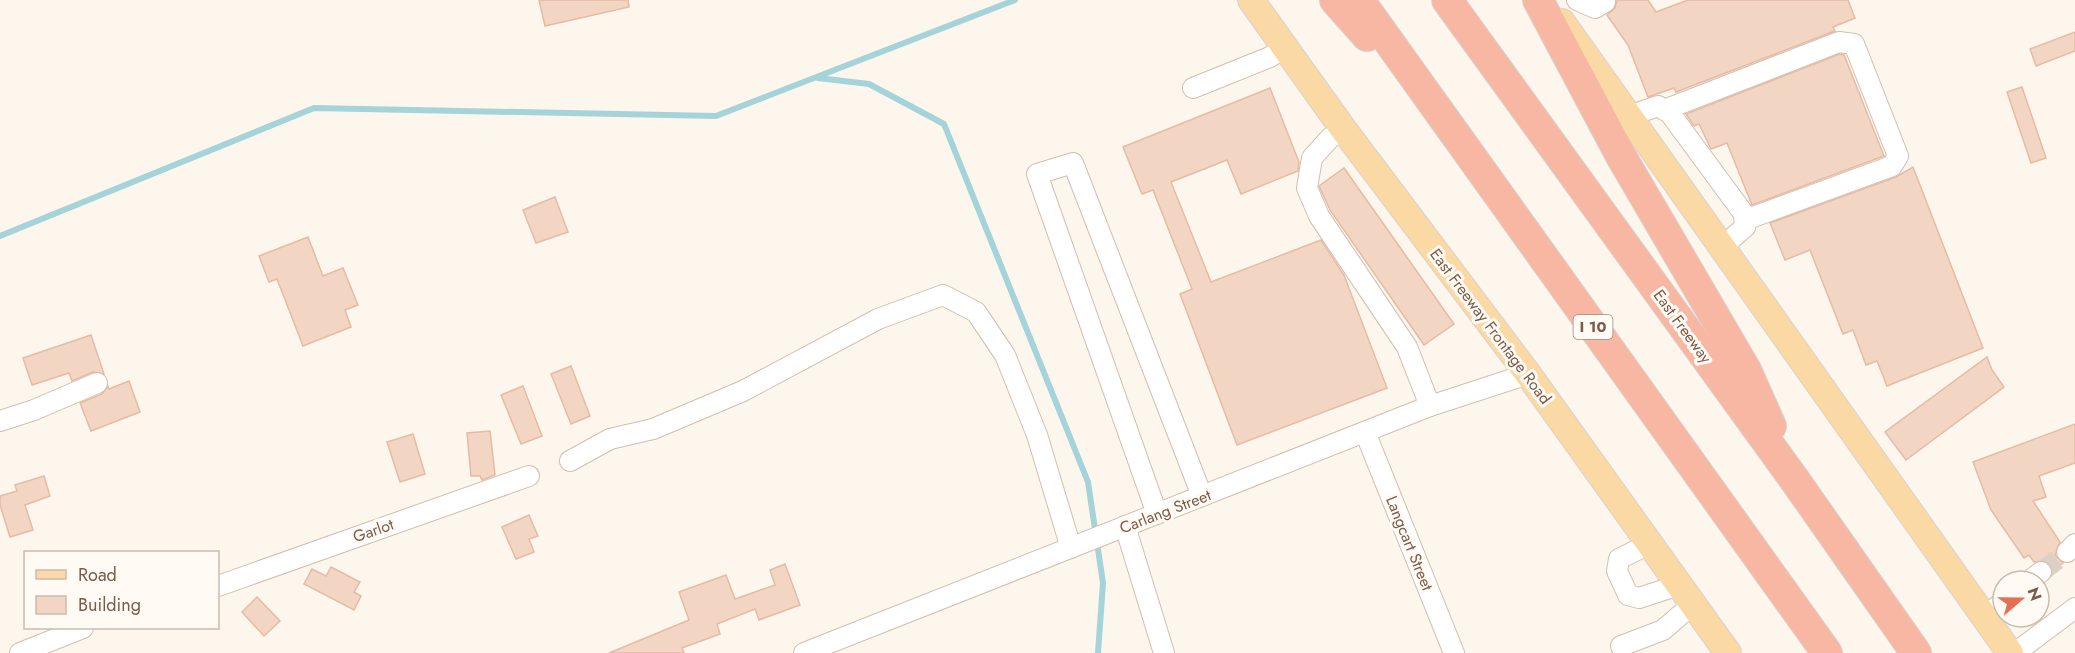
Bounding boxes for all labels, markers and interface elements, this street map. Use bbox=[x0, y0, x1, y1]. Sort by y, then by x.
street label: East Freeway Frontage Road bbox=[1424, 244, 1557, 409]
street label: East Freeway bbox=[1648, 285, 1718, 369]
road number: I 10 bbox=[1574, 315, 1612, 339]
street label: Carlang Street bbox=[1116, 483, 1214, 539]
street label: Langcart Street bbox=[1380, 492, 1439, 594]
street label: Garlot bbox=[350, 513, 397, 548]
legend bbox=[24, 551, 219, 629]
text: Road bbox=[78, 562, 117, 588]
north arrow bbox=[1991, 569, 2051, 629]
text: N bbox=[2022, 584, 2048, 604]
text: Building bbox=[78, 592, 141, 618]

